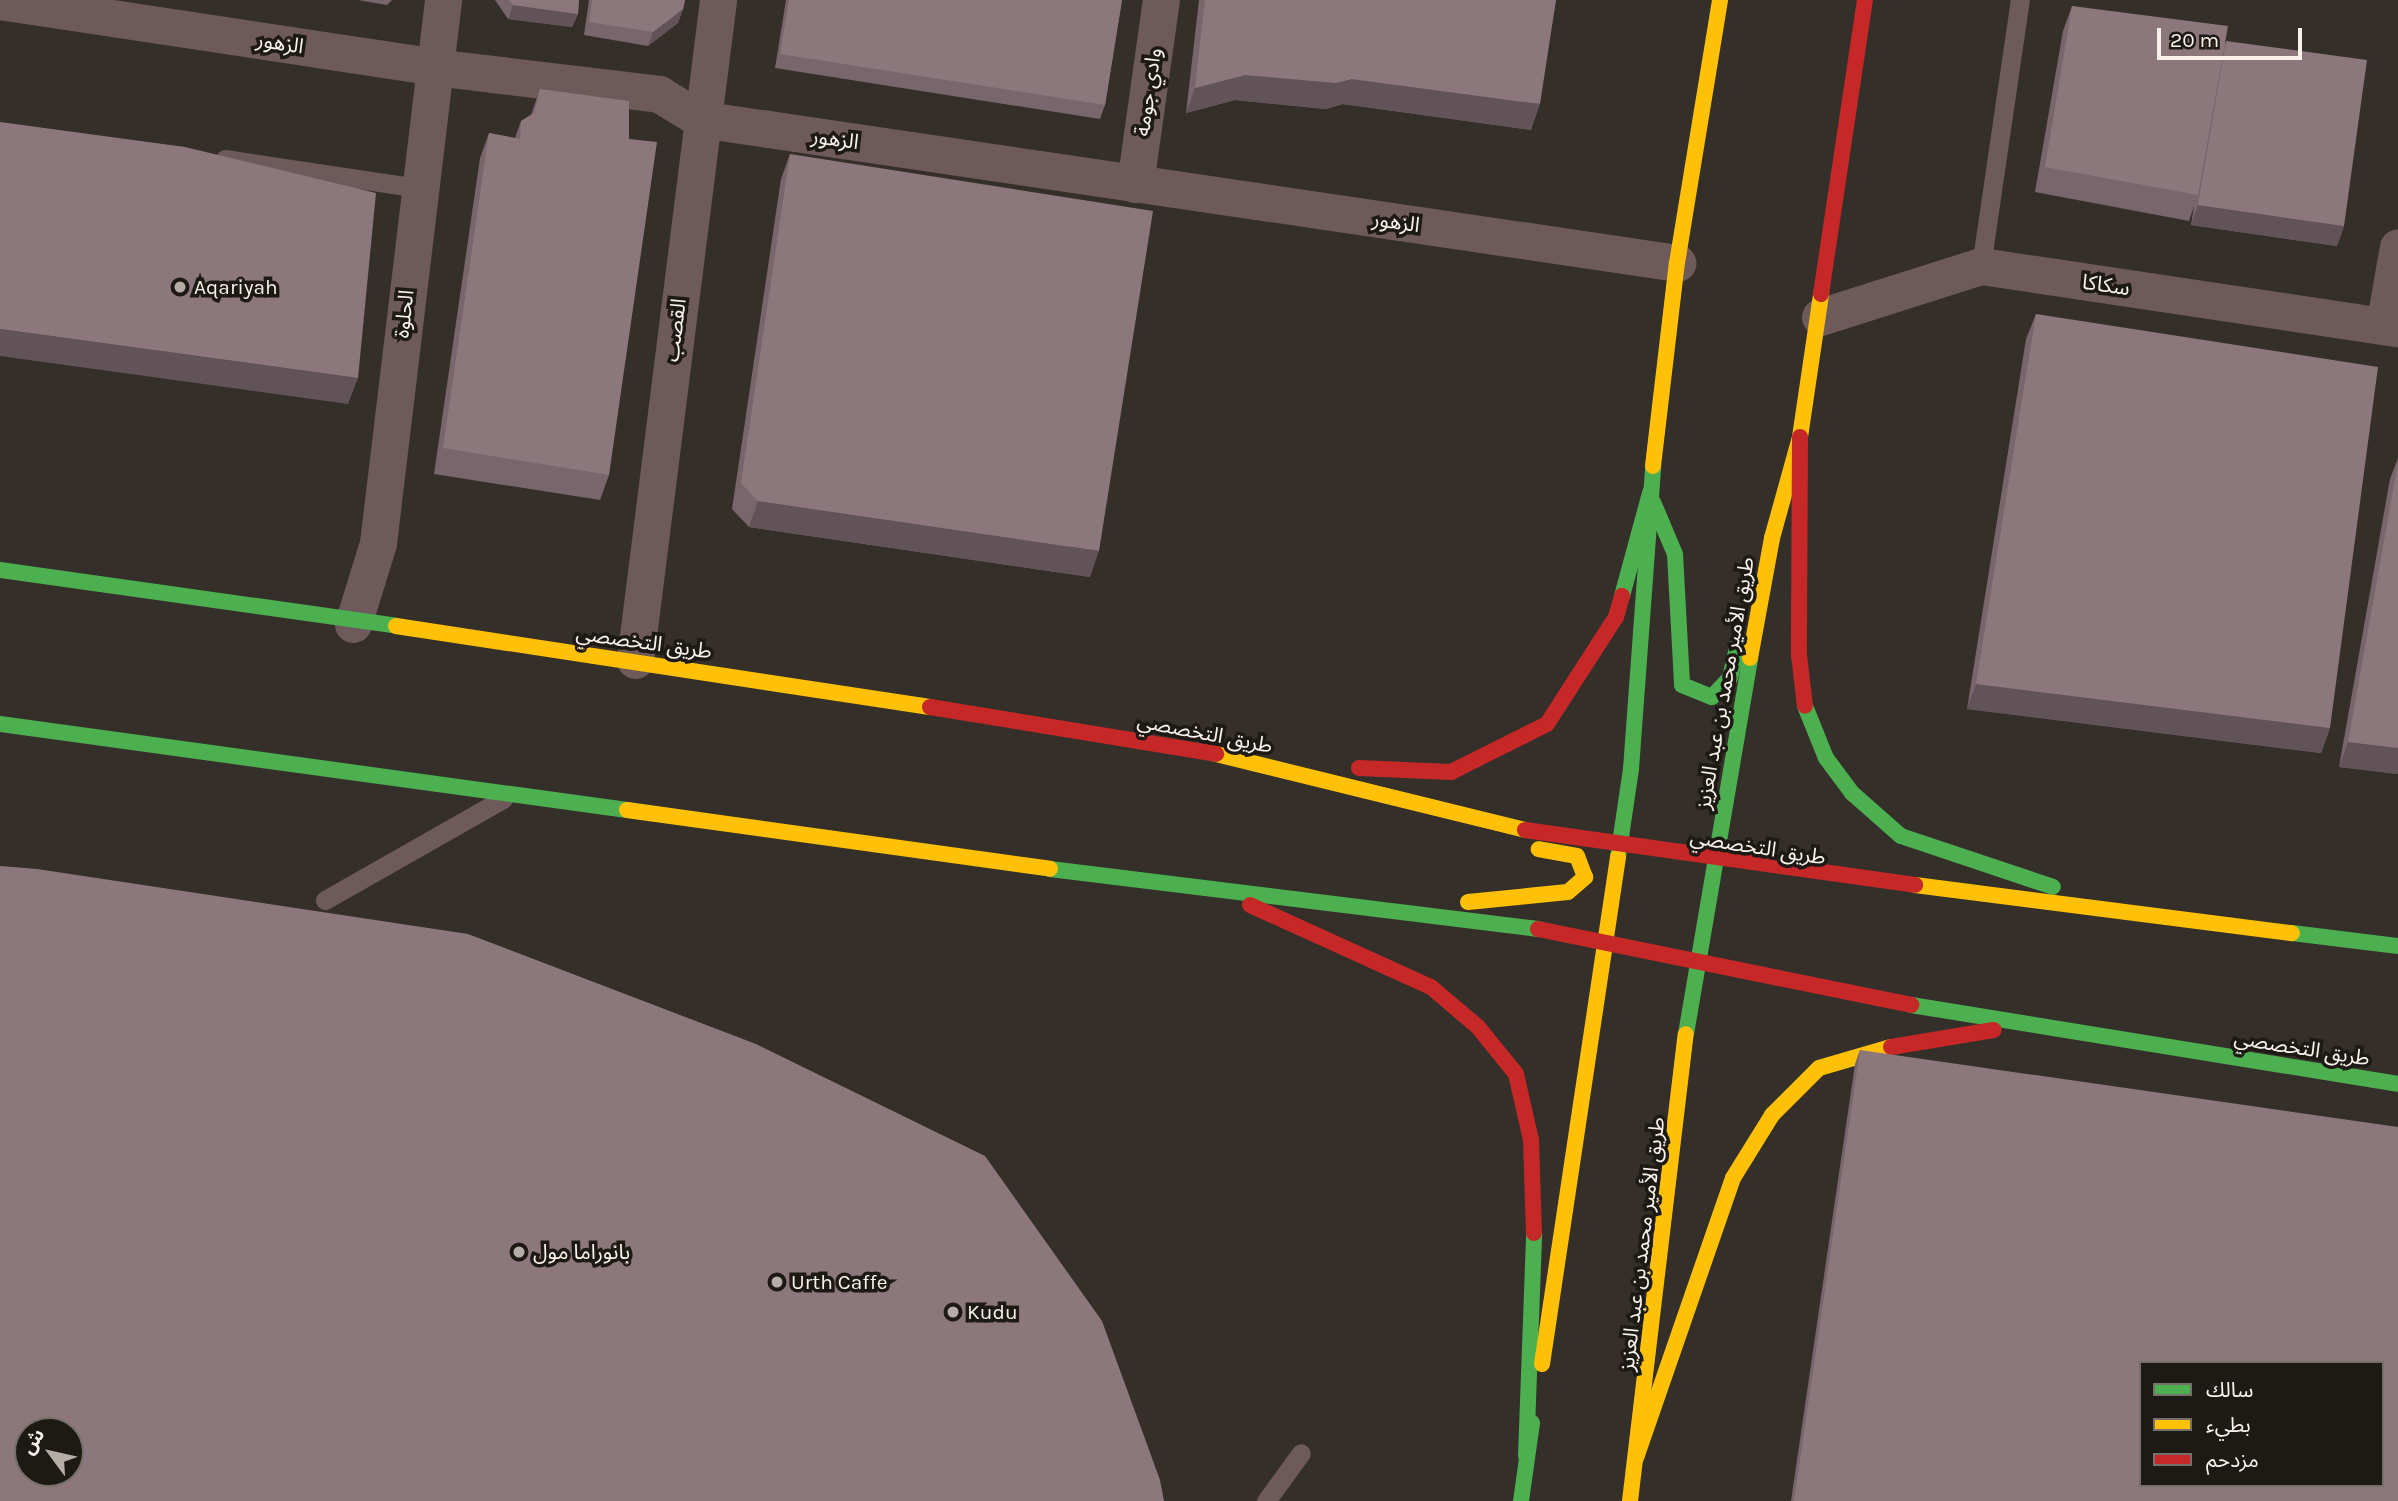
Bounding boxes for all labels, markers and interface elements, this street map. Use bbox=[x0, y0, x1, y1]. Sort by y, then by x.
scale bar bbox=[2160, 14, 2305, 58]
street label: الزهور bbox=[255, 27, 305, 59]
text: 20 m bbox=[2170, 28, 2219, 52]
street label: وادي جومة bbox=[1129, 46, 1167, 138]
street label: الزهور bbox=[810, 123, 860, 155]
street label: الزهور bbox=[1371, 206, 1421, 238]
street label: سكاكا bbox=[2080, 269, 2132, 301]
place label: Aqariyah bbox=[194, 274, 278, 300]
marker: Aqariyah bbox=[172, 279, 188, 295]
street label: الحلوة bbox=[389, 289, 419, 339]
street label: القصب bbox=[659, 297, 691, 363]
street label: طريق الأمير محمد بن عبد العزيز bbox=[1690, 555, 1760, 811]
street label: طريق التخصصي bbox=[574, 620, 714, 664]
street label: طريق التخصصي bbox=[1135, 708, 1275, 758]
street label: طريق التخصصي bbox=[1688, 824, 1828, 870]
street label: طريق التخصصي bbox=[2232, 1025, 2372, 1071]
street label: طريق الأمير محمد بن عبد العزيز bbox=[1614, 1116, 1670, 1372]
place label: بانوراما مول bbox=[533, 1239, 630, 1265]
marker: بانوراما مول bbox=[511, 1244, 527, 1260]
place label: Urth Caffe bbox=[791, 1269, 887, 1295]
marker: Urth Caffe bbox=[769, 1274, 785, 1290]
place label: Kudu bbox=[967, 1299, 1018, 1325]
marker: Kudu bbox=[945, 1304, 961, 1320]
legend bbox=[2139, 1361, 2384, 1487]
text: سالك bbox=[2206, 1378, 2253, 1402]
text: بطيء bbox=[2206, 1413, 2251, 1437]
north arrow bbox=[14, 1417, 84, 1487]
text: ش bbox=[17, 1425, 49, 1459]
text: مزدحم bbox=[2206, 1448, 2259, 1472]

